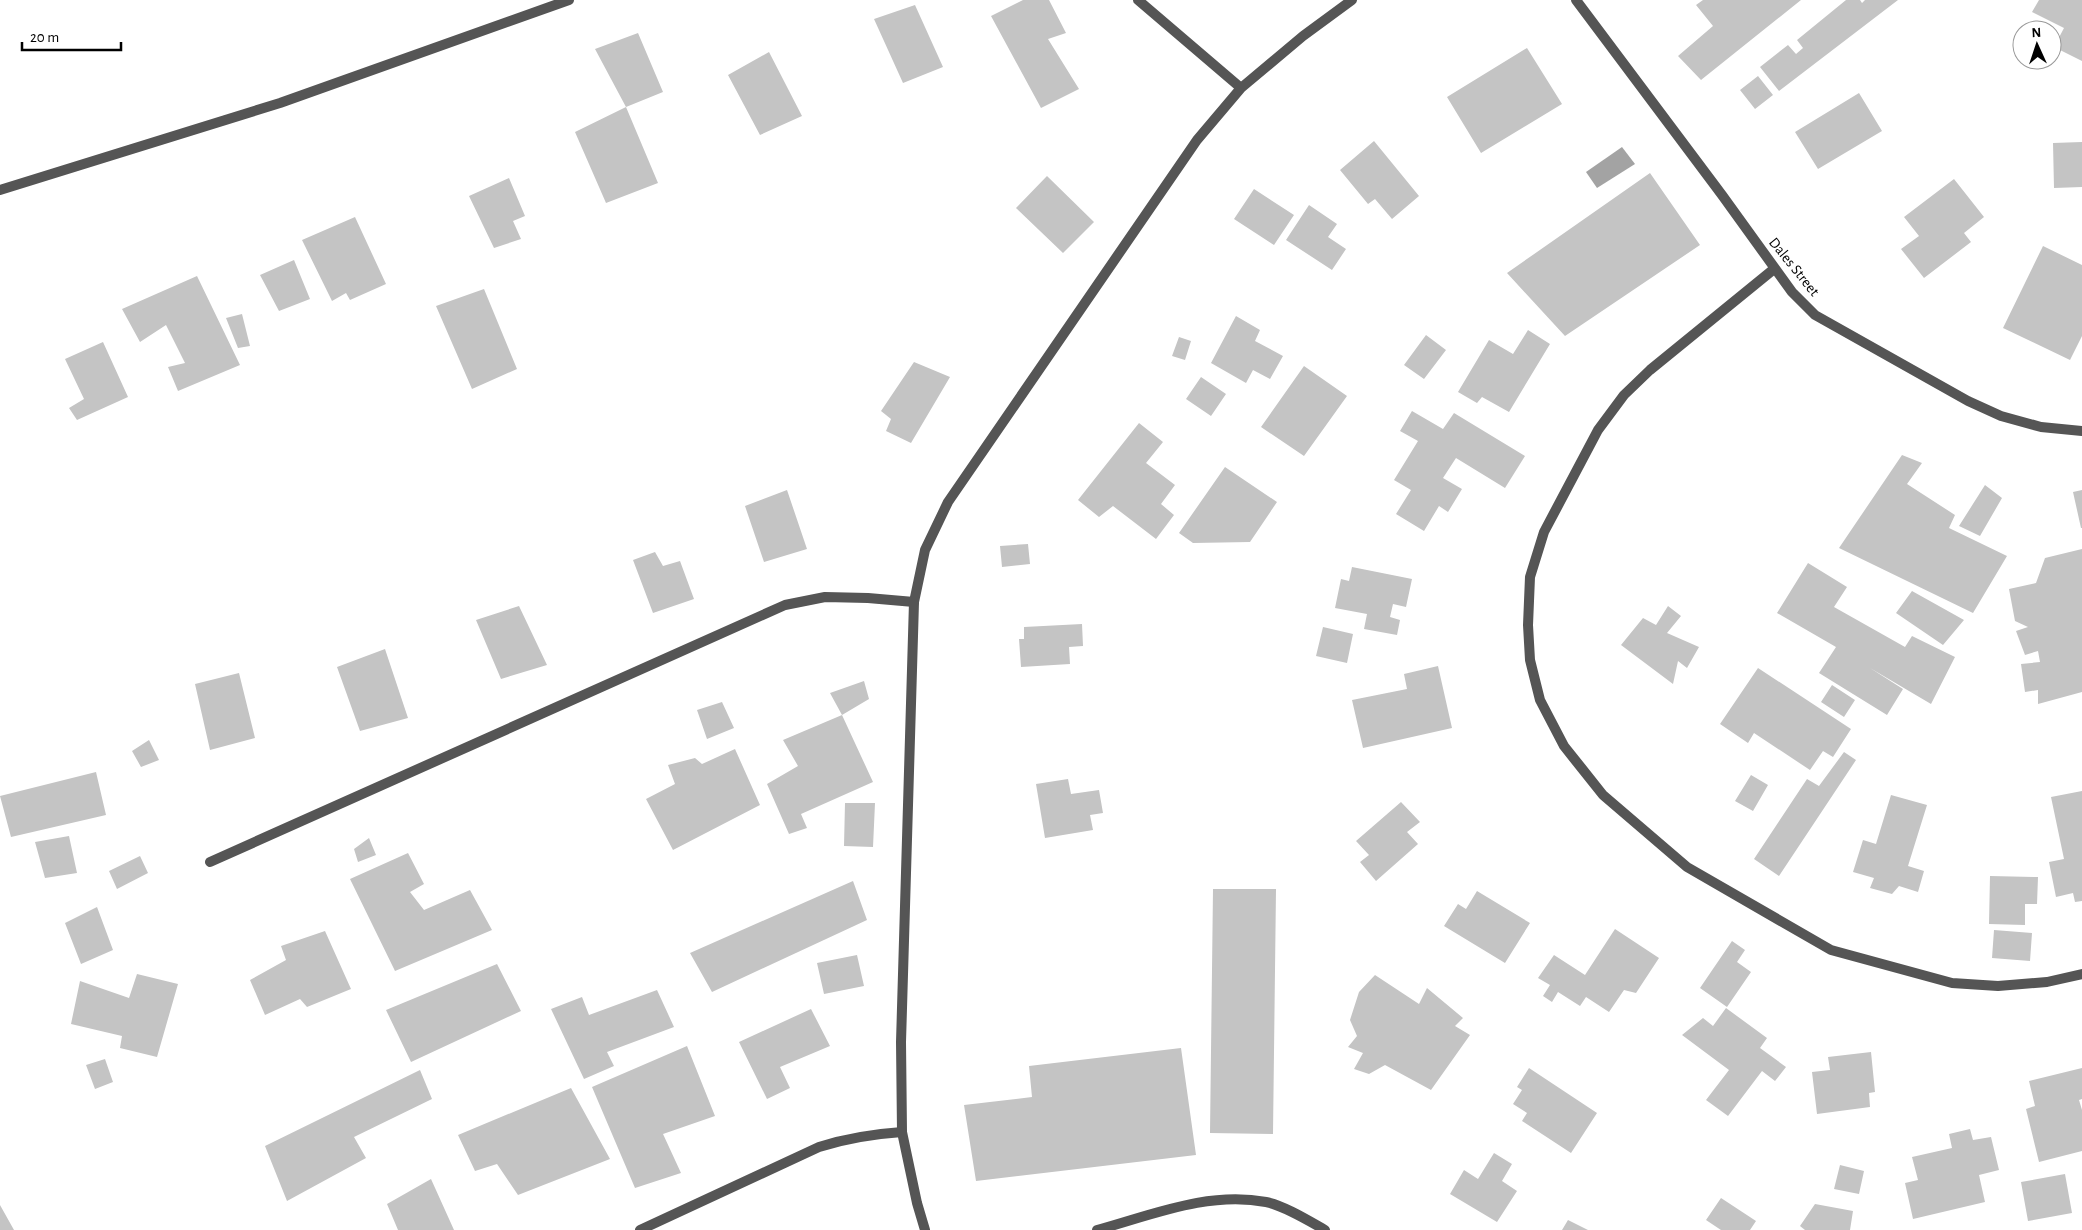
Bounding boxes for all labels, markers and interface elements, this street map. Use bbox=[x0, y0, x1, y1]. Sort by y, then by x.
scale bar bbox=[22, 20, 121, 52]
north arrow bbox=[2012, 20, 2062, 70]
text: N bbox=[2031, 26, 2042, 40]
text: 20 m bbox=[30, 30, 59, 45]
street label: Dales Street bbox=[1766, 235, 1822, 299]

